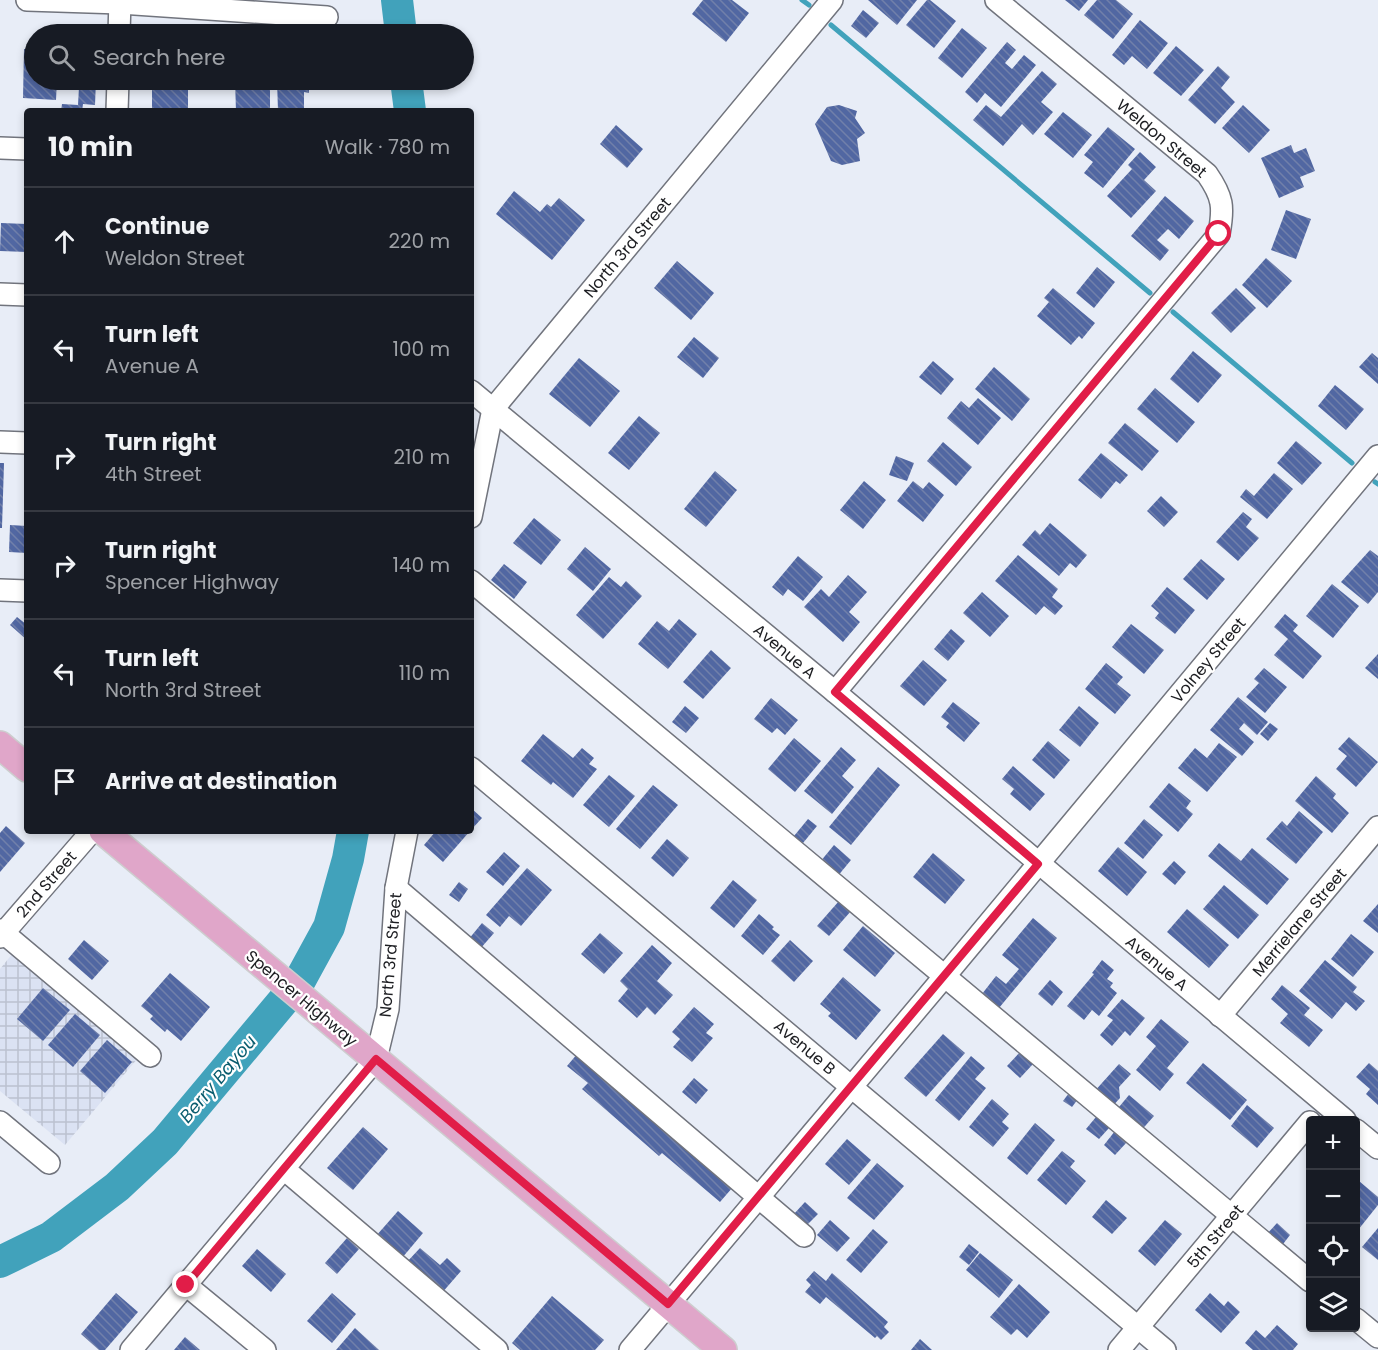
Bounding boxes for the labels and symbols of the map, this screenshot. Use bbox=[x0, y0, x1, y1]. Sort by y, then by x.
street label: Weldon Street bbox=[1111, 94, 1212, 183]
street label: North 3rd Street bbox=[578, 192, 677, 303]
route start bbox=[1205, 220, 1231, 246]
street label: Volney Street bbox=[1166, 612, 1251, 708]
street label: Avenue A bbox=[749, 618, 821, 684]
street label: 2nd Street bbox=[11, 846, 82, 923]
street label: Merrielane Street bbox=[1247, 863, 1352, 982]
street label: North 3rd Street bbox=[374, 892, 407, 1018]
street label: Avenue A bbox=[1121, 930, 1193, 996]
street label: Spencer Highway bbox=[241, 945, 362, 1052]
street label: Avenue B bbox=[769, 1015, 841, 1080]
water label: Berry Bayou bbox=[173, 1029, 262, 1128]
street label: 5th Street bbox=[1182, 1199, 1249, 1273]
route end bbox=[172, 1271, 198, 1297]

